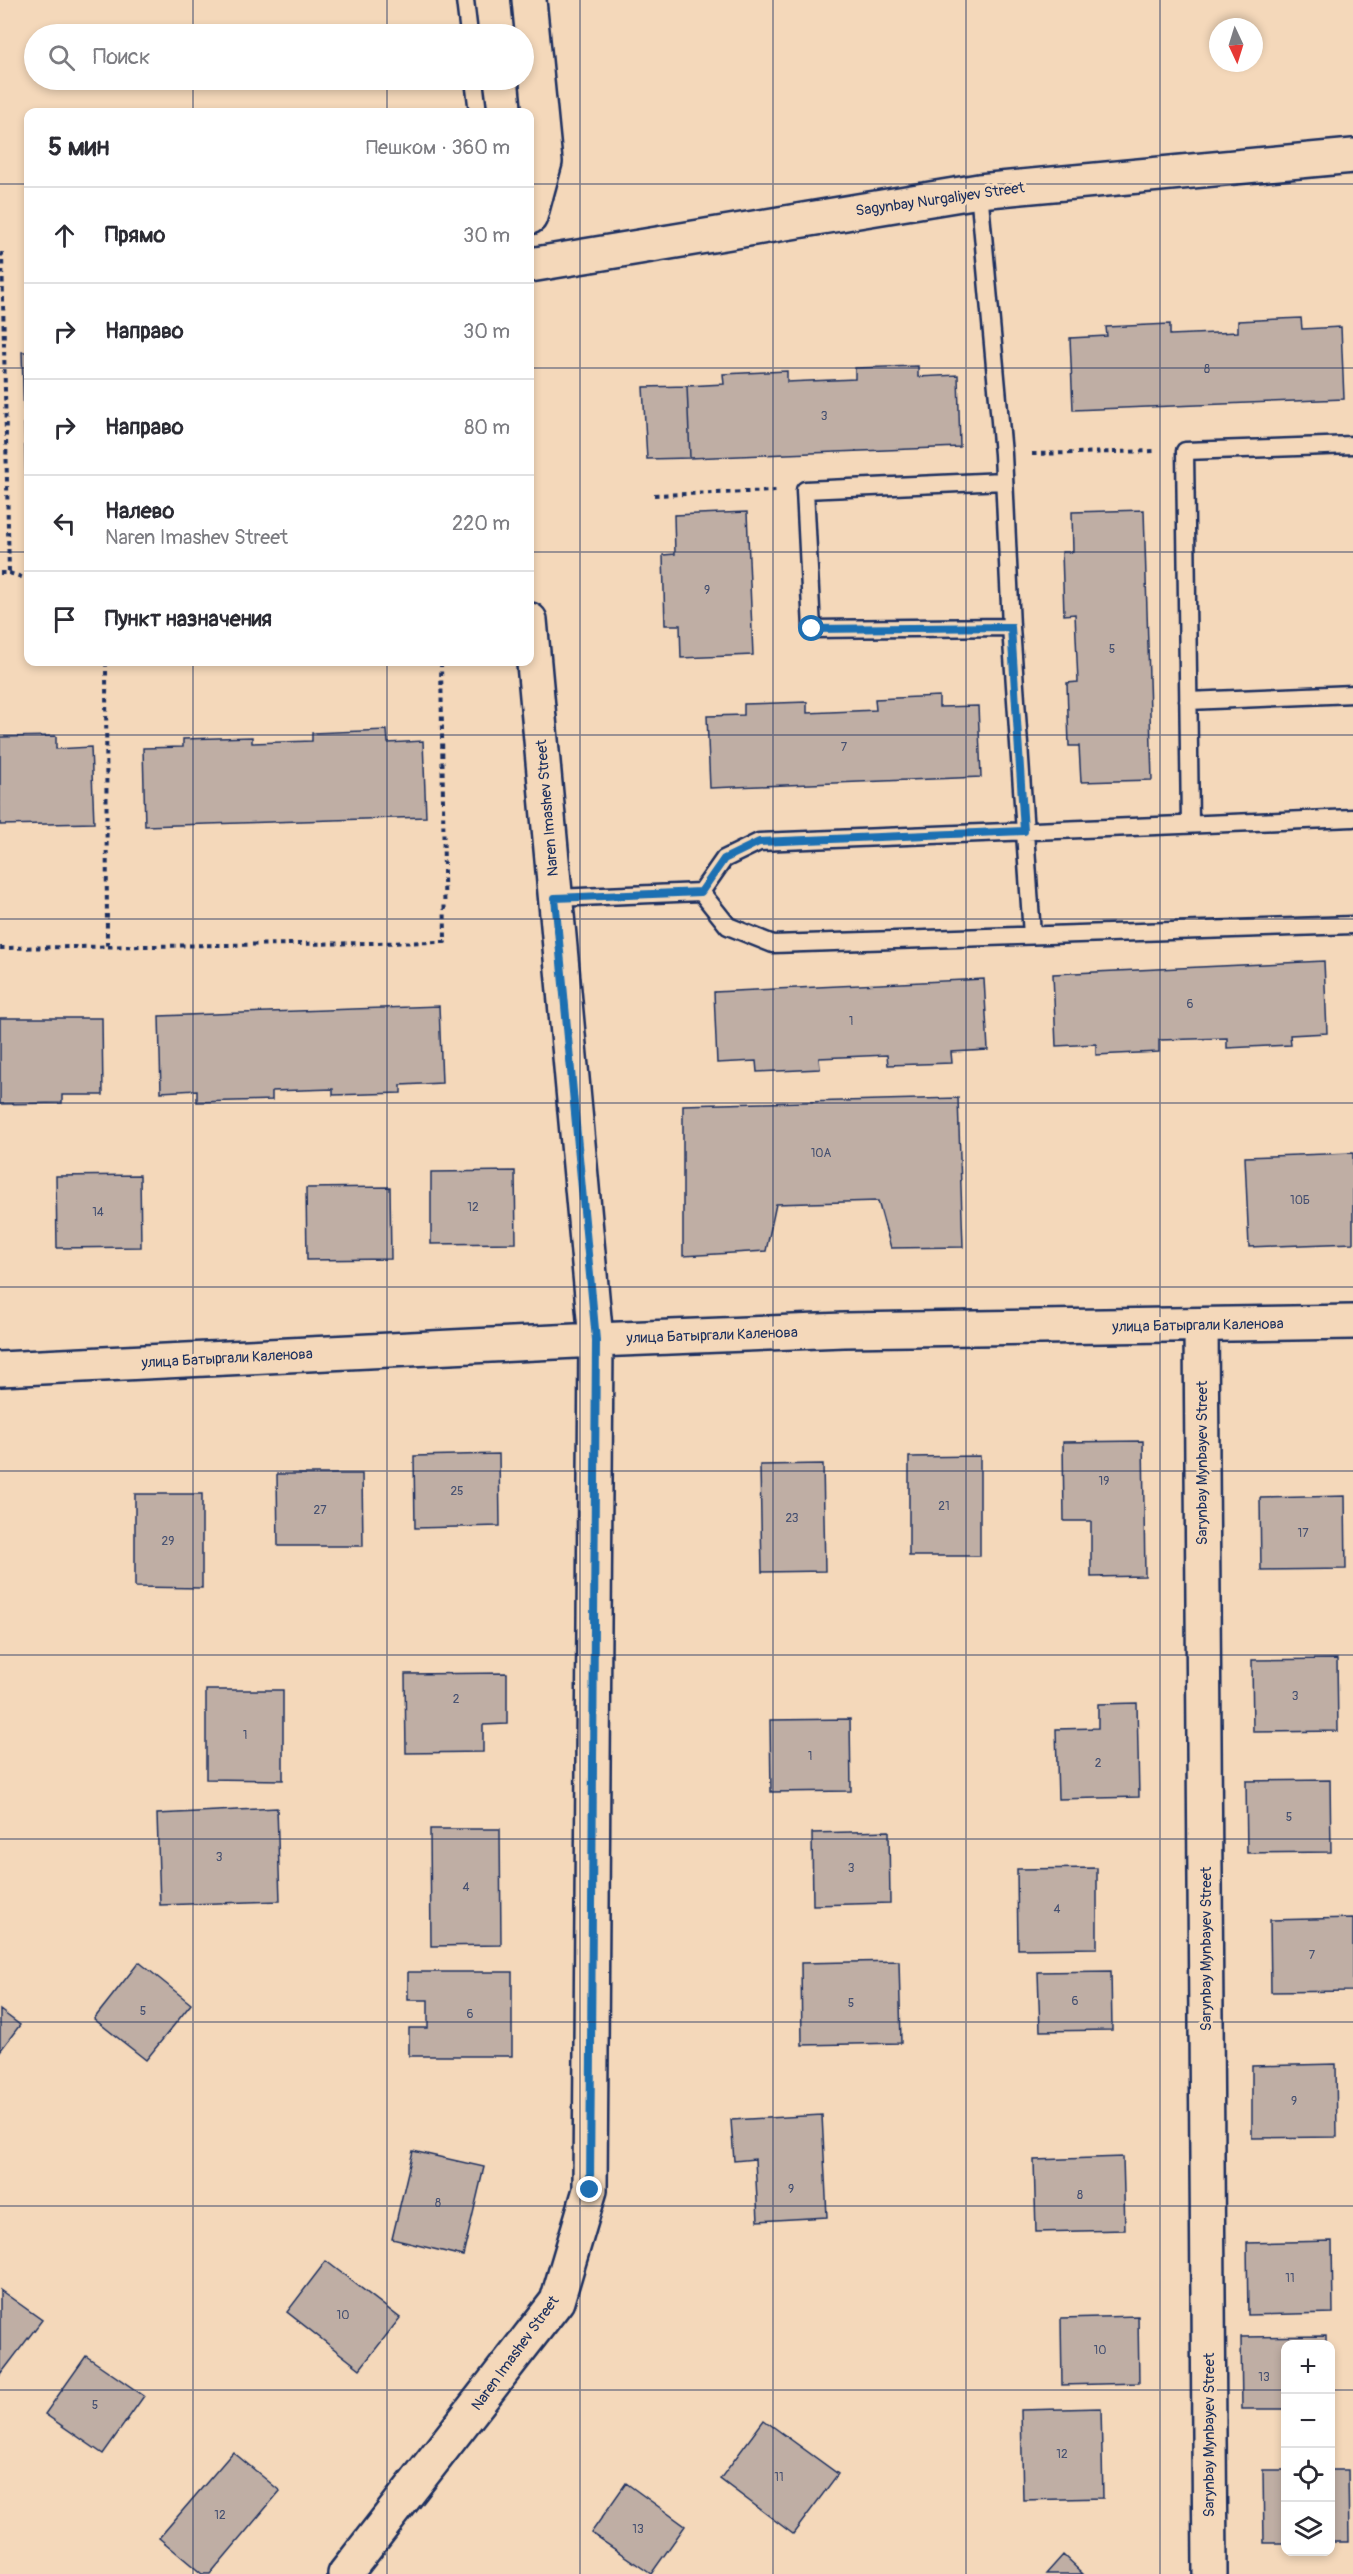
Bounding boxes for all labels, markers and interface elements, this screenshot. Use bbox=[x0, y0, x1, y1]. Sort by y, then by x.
north arrow bbox=[1209, 18, 1263, 72]
search box bbox=[24, 24, 534, 90]
icon: search bbox=[45, 41, 78, 74]
text: Поиск bbox=[93, 43, 150, 71]
text: 5 мин bbox=[48, 131, 109, 163]
text: Пешком · 360 m bbox=[366, 135, 510, 160]
street label: Sagynbay Nurgaliyev Street bbox=[854, 178, 1027, 221]
icon: ahead bbox=[48, 219, 81, 252]
text: Прямо bbox=[105, 221, 165, 249]
text: 30 m bbox=[463, 223, 510, 248]
icon: right bbox=[48, 315, 81, 348]
text: Направо bbox=[105, 317, 184, 345]
text: 30 m bbox=[463, 319, 510, 344]
house number: 8 bbox=[1204, 362, 1210, 377]
house number: 3 bbox=[821, 409, 828, 424]
icon: right bbox=[48, 411, 81, 444]
text: Направо bbox=[105, 413, 184, 441]
text: 80 m bbox=[464, 415, 510, 440]
text: Налево bbox=[105, 497, 174, 525]
icon: left bbox=[48, 507, 81, 540]
text: 220 m bbox=[452, 511, 510, 536]
text: Naren Imashev Street bbox=[105, 525, 288, 550]
house number: 9 bbox=[704, 583, 710, 598]
icon: arrive bbox=[48, 603, 81, 636]
text: Пункт назначения bbox=[105, 605, 272, 633]
route start bbox=[798, 615, 824, 641]
house number: 5 bbox=[1109, 642, 1115, 657]
street label: Naren Imashev Street bbox=[532, 738, 563, 877]
house number: 7 bbox=[841, 740, 848, 755]
house number: 6 bbox=[1187, 997, 1194, 1012]
house number: 1 bbox=[849, 1014, 853, 1029]
house number: 10А bbox=[811, 1146, 832, 1161]
house number: 10Б bbox=[1290, 1193, 1310, 1208]
house number: 12 bbox=[467, 1200, 479, 1215]
house number: 14 bbox=[92, 1205, 104, 1220]
street label: улица Батыргали Каленова bbox=[1111, 1315, 1284, 1337]
street label: улица Батыргали Каленова bbox=[625, 1323, 798, 1348]
street label: улица Батыргали Каленова bbox=[140, 1345, 313, 1373]
street label: Sarynbay Mynbayev Street bbox=[1193, 1380, 1212, 1545]
house number: 19 bbox=[1099, 1474, 1109, 1489]
house number: 25 bbox=[450, 1484, 464, 1499]
house number: 21 bbox=[938, 1499, 950, 1514]
house number: 27 bbox=[313, 1503, 327, 1518]
house number: 23 bbox=[785, 1511, 799, 1526]
house number: 17 bbox=[1297, 1526, 1309, 1541]
house number: 29 bbox=[162, 1534, 174, 1549]
house number: 3 bbox=[1292, 1689, 1299, 1704]
house number: 2 bbox=[453, 1692, 460, 1707]
house number: 1 bbox=[243, 1728, 247, 1743]
house number: 1 bbox=[808, 1749, 812, 1764]
house number: 2 bbox=[1095, 1756, 1102, 1771]
house number: 5 bbox=[1286, 1810, 1292, 1825]
house number: 3 bbox=[216, 1850, 223, 1865]
house number: 3 bbox=[848, 1861, 855, 1876]
street label: Sarynbay Mynbayev Street bbox=[1197, 1866, 1216, 2031]
house number: 4 bbox=[463, 1880, 470, 1895]
house number: 4 bbox=[1054, 1902, 1061, 1917]
house number: 7 bbox=[1309, 1948, 1316, 1963]
house number: 6 bbox=[1072, 1994, 1079, 2009]
house number: 5 bbox=[848, 1996, 854, 2011]
house number: 5 bbox=[140, 2004, 146, 2019]
house number: 6 bbox=[467, 2007, 474, 2022]
house number: 9 bbox=[1291, 2094, 1297, 2109]
route end bbox=[576, 2176, 602, 2202]
house number: 9 bbox=[788, 2182, 794, 2197]
house number: 8 bbox=[1077, 2188, 1083, 2203]
house number: 8 bbox=[435, 2196, 441, 2211]
house number: 11 bbox=[1285, 2271, 1295, 2286]
street label: Naren Imashev Street bbox=[467, 2291, 564, 2414]
house number: 10 bbox=[337, 2308, 349, 2323]
map controls bbox=[1281, 2340, 1335, 2556]
button: + bbox=[1281, 2340, 1335, 2394]
house number: 10 bbox=[1094, 2343, 1106, 2358]
street label: Sarynbay Mynbayev Street bbox=[1200, 2352, 1219, 2517]
house number: 13 bbox=[1258, 2370, 1270, 2385]
button: − bbox=[1281, 2394, 1335, 2448]
house number: 5 bbox=[92, 2398, 98, 2413]
house number: 12 bbox=[1056, 2447, 1068, 2462]
button: locate bbox=[1281, 2448, 1335, 2502]
house number: 11 bbox=[774, 2470, 784, 2485]
button: layers bbox=[1281, 2502, 1335, 2556]
house number: 12 bbox=[214, 2508, 226, 2523]
house number: 13 bbox=[632, 2522, 644, 2537]

